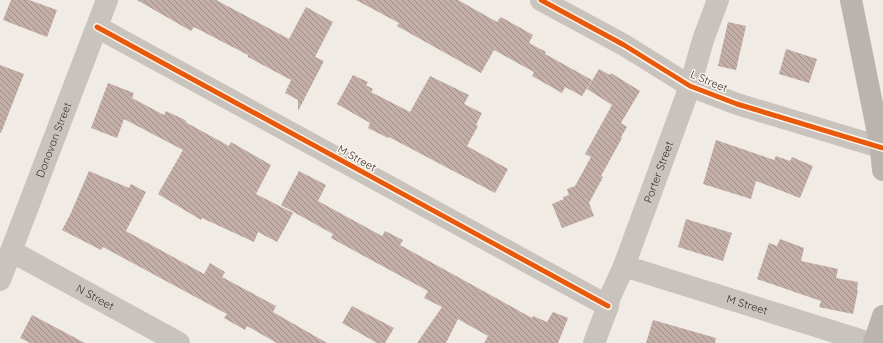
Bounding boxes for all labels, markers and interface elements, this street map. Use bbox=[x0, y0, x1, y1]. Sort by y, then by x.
street label: L Street bbox=[688, 67, 730, 95]
street label: Donovan Street bbox=[33, 100, 74, 180]
street label: Porter Street bbox=[641, 139, 676, 205]
street label: M Street bbox=[335, 142, 379, 174]
street label: N Street bbox=[74, 281, 117, 313]
street label: M Street bbox=[725, 292, 770, 318]

